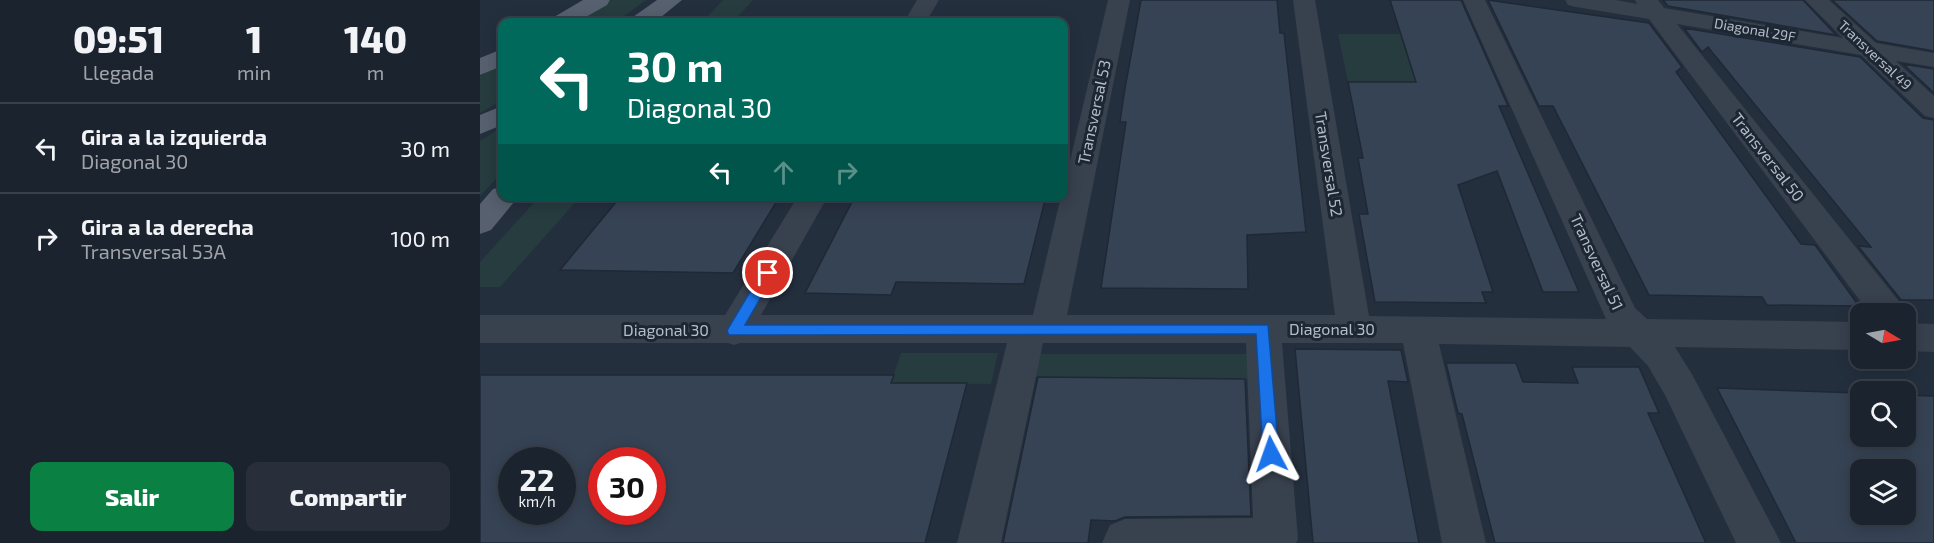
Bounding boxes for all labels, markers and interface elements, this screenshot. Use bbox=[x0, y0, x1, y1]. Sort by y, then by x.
street label: Diagonal 29F bbox=[1713, 14, 1798, 45]
street label: Transversal 49 bbox=[1835, 16, 1916, 93]
text: 09:51 bbox=[73, 17, 164, 60]
text: 1 bbox=[246, 17, 262, 60]
text: 140 bbox=[344, 17, 407, 60]
text: 30 m bbox=[627, 40, 723, 90]
icon: left bbox=[528, 42, 606, 120]
street label: Transversal 53 bbox=[1073, 58, 1114, 166]
text: Llegada bbox=[83, 60, 154, 84]
text: min bbox=[237, 60, 271, 84]
text: m bbox=[367, 60, 384, 84]
text: Diagonal 30 bbox=[627, 91, 772, 123]
street label: Transversal 50 bbox=[1728, 109, 1809, 205]
street label: Transversal 52 bbox=[1312, 110, 1347, 218]
text: Gira a la izquierda bbox=[81, 123, 267, 149]
icon: left bbox=[30, 132, 63, 165]
text: 30 m bbox=[400, 135, 450, 161]
text: Diagonal 30 bbox=[81, 149, 188, 173]
icon: left bbox=[704, 156, 737, 189]
icon: ahead bbox=[767, 156, 800, 189]
icon: right bbox=[830, 156, 863, 189]
street label: Transversal 51 bbox=[1567, 211, 1628, 313]
text: Gira a la derecha bbox=[81, 213, 254, 239]
icon: right bbox=[30, 222, 63, 255]
text: 100 m bbox=[391, 225, 450, 251]
text: Transversal 53A bbox=[81, 239, 226, 263]
pin bbox=[742, 247, 793, 298]
icon: arrive bbox=[751, 256, 784, 289]
north arrow bbox=[1850, 303, 1916, 369]
map controls bbox=[1850, 303, 1916, 525]
street label: Diagonal 30 bbox=[1289, 319, 1375, 338]
street label: Diagonal 30 bbox=[623, 320, 709, 339]
button: search bbox=[1850, 381, 1916, 447]
position arrow bbox=[1239, 422, 1303, 486]
speed limit sign: 30 bbox=[588, 447, 666, 525]
button: layers bbox=[1850, 459, 1916, 525]
text: 22 bbox=[520, 461, 554, 497]
button: Salir bbox=[30, 462, 234, 531]
button: Compartir bbox=[246, 462, 450, 531]
text: km/h bbox=[518, 492, 556, 510]

